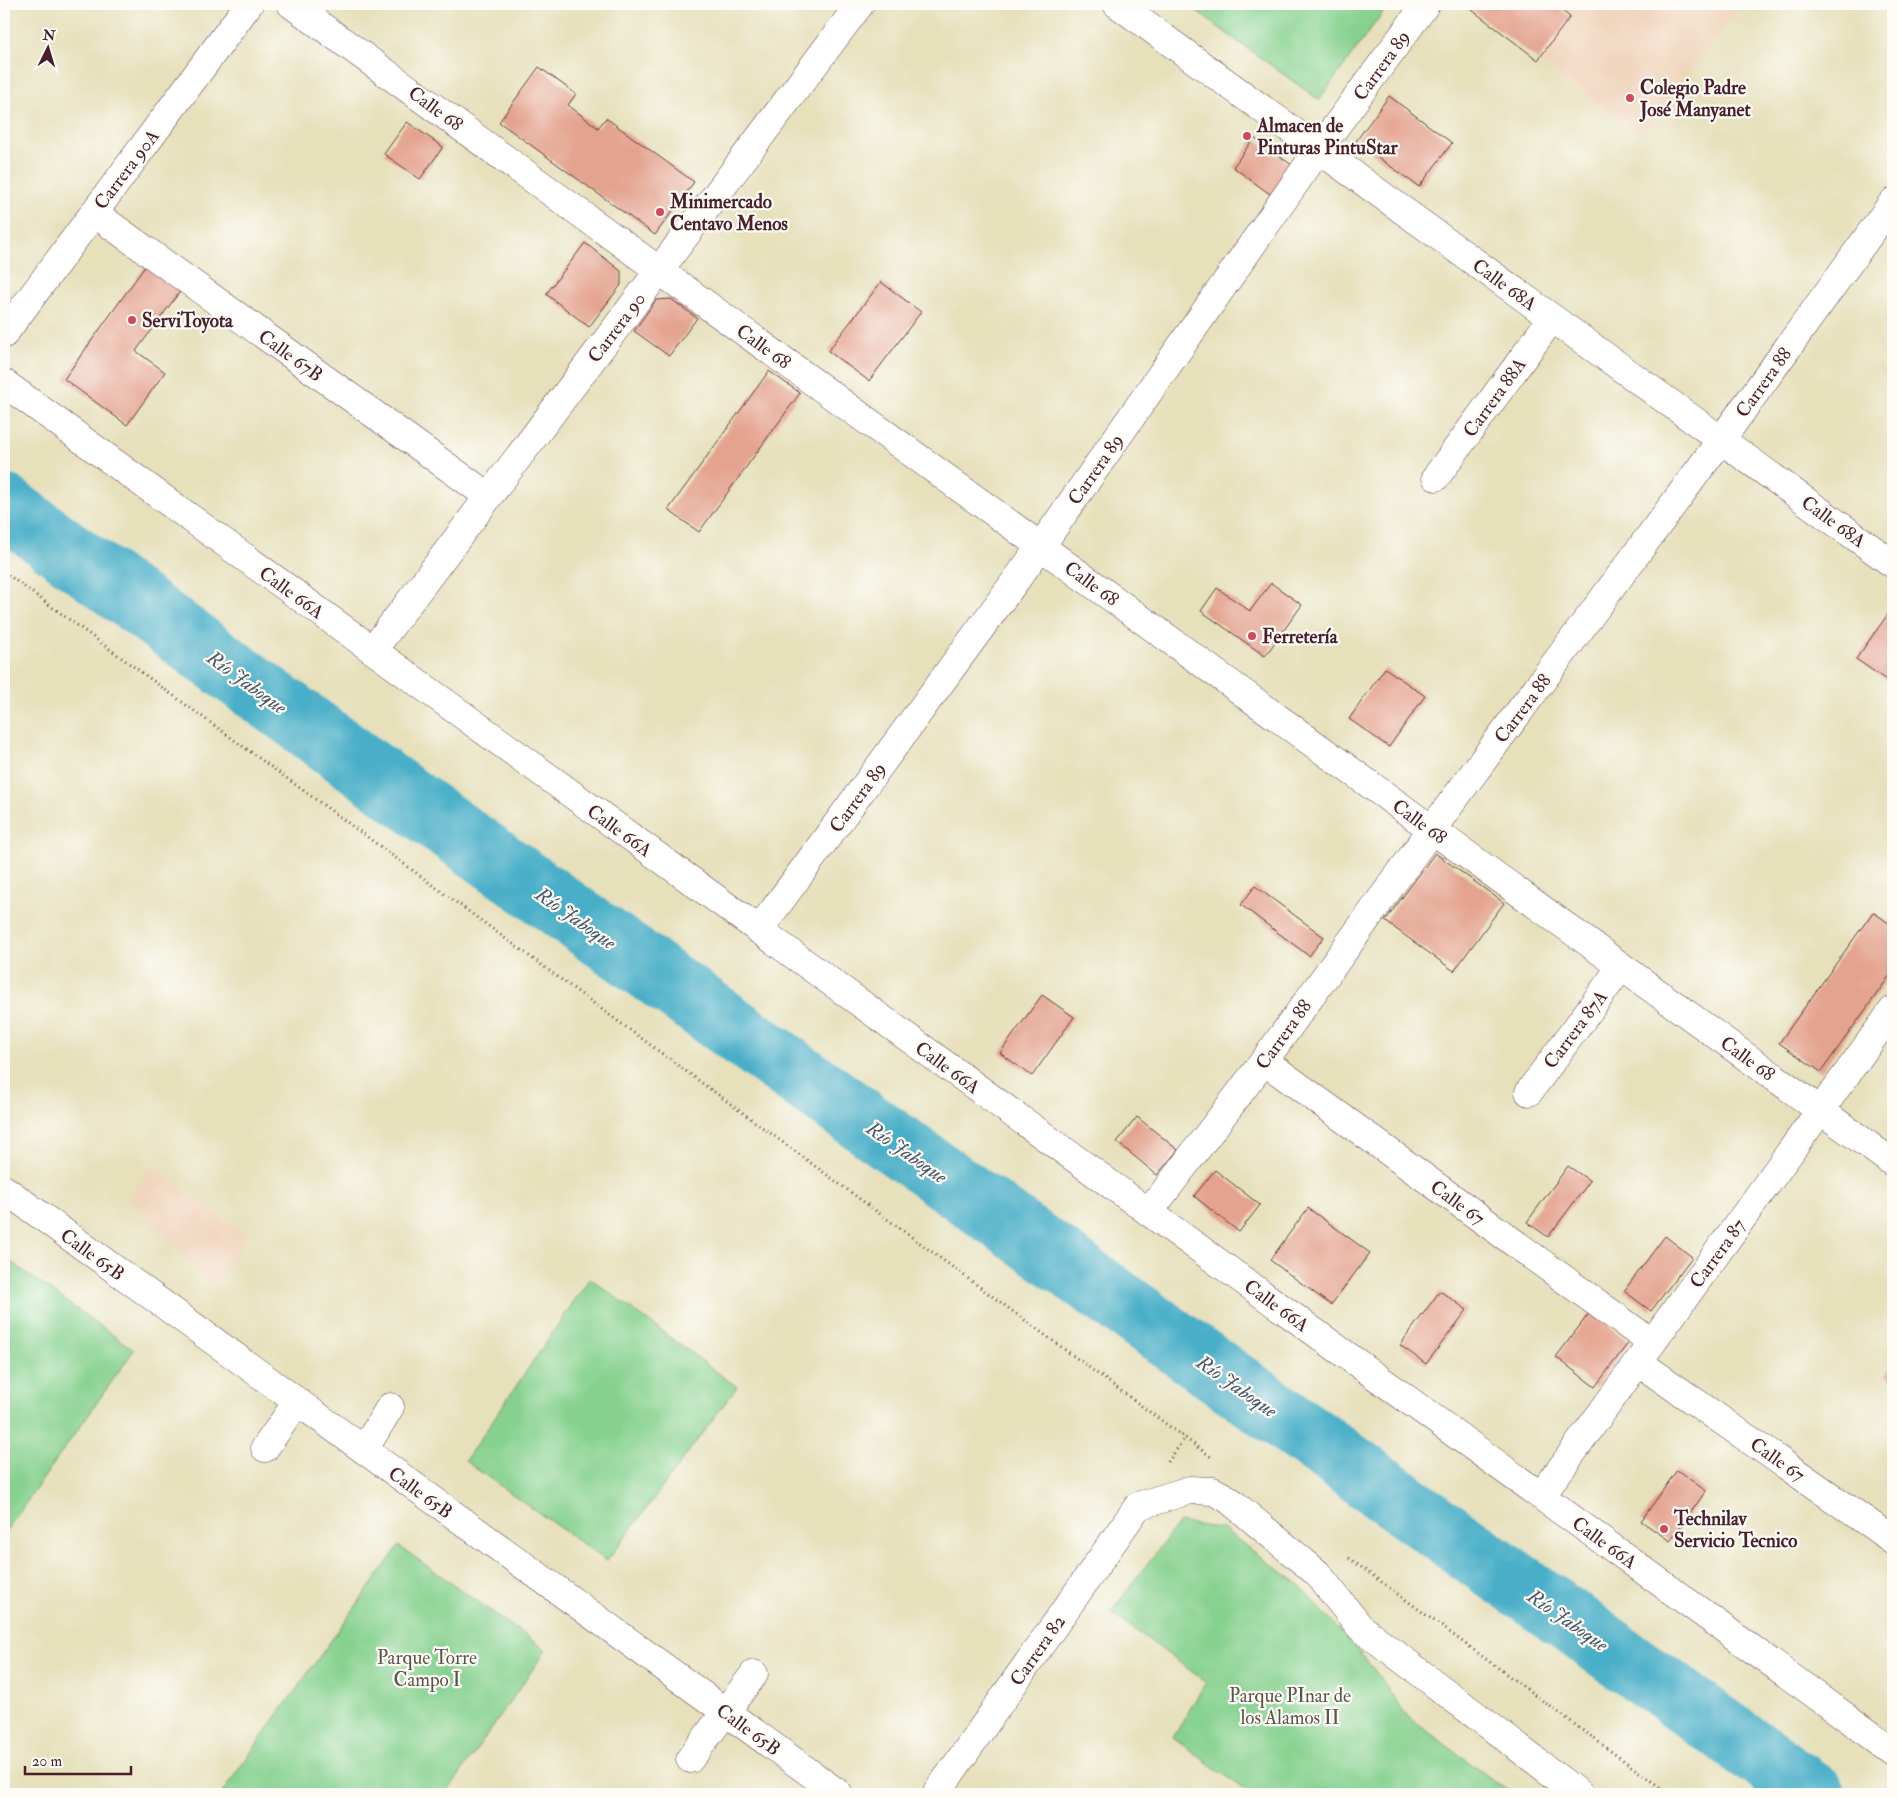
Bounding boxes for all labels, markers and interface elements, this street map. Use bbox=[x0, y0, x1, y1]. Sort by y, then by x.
north arrow bbox=[22, 22, 72, 72]
text: N bbox=[41, 26, 57, 45]
street label: Carrera 89 bbox=[1348, 26, 1415, 106]
place label: Colegio Padre José Manyanet bbox=[1639, 76, 1751, 123]
street label: Calle 68 bbox=[403, 81, 468, 137]
marker: Colegio Padre José Manyanet bbox=[1624, 92, 1636, 104]
place label: Almacen de Pinturas PintuStar bbox=[1256, 114, 1398, 160]
street label: Carrera 90A bbox=[89, 125, 165, 214]
marker: Almacen de Pinturas PintuStar bbox=[1241, 130, 1253, 142]
place label: Minimercado Centavo Menos bbox=[669, 190, 788, 236]
marker: Minimercado Centavo Menos bbox=[654, 206, 666, 218]
street label: Calle 68A bbox=[1468, 253, 1541, 316]
street label: Carrera 90 bbox=[583, 288, 651, 368]
place label: ServiToyota bbox=[142, 309, 234, 334]
marker: ServiToyota bbox=[126, 314, 138, 326]
street label: Calle 68 bbox=[731, 319, 796, 375]
street label: Calle 67B bbox=[253, 324, 327, 387]
street label: Carrera 88 bbox=[1730, 343, 1797, 422]
street label: Carrera 88A bbox=[1458, 353, 1532, 442]
street label: Carrera 89 bbox=[1063, 429, 1129, 510]
street label: Calle 68A bbox=[1797, 490, 1870, 553]
street label: Calle 68 bbox=[1059, 556, 1124, 612]
street label: Calle 66A bbox=[254, 561, 329, 624]
place label: Ferretería bbox=[1262, 625, 1339, 649]
marker: Ferretería bbox=[1246, 630, 1258, 642]
water label: Río Jaboque bbox=[201, 644, 292, 720]
street label: Carrera 88 bbox=[1489, 669, 1557, 748]
street label: Carrera 89 bbox=[824, 758, 891, 838]
street label: Calle 68 bbox=[1387, 794, 1452, 850]
street label: Calle 66A bbox=[582, 799, 657, 862]
water label: Río Jaboque bbox=[530, 881, 621, 955]
street label: Carrera 87A bbox=[1538, 986, 1613, 1074]
street label: Carrera 88 bbox=[1250, 995, 1317, 1074]
street label: Calle 68 bbox=[1715, 1031, 1780, 1087]
street label: Calle 66A bbox=[910, 1036, 985, 1099]
water label: Río Jaboque bbox=[861, 1115, 952, 1189]
street label: Calle 67 bbox=[1425, 1175, 1490, 1231]
street label: Carrera 87 bbox=[1685, 1214, 1751, 1293]
street label: Calle 65B bbox=[56, 1223, 129, 1286]
street label: Calle 66A bbox=[1239, 1274, 1314, 1337]
water label: Río Jaboque bbox=[1191, 1349, 1282, 1423]
street label: Calle 67 bbox=[1745, 1432, 1810, 1487]
street label: Calle 65B bbox=[384, 1461, 457, 1524]
place label: Technilav Servicio Tecnico bbox=[1673, 1507, 1798, 1553]
street label: Calle 66A bbox=[1567, 1511, 1642, 1574]
marker: Technilav Servicio Tecnico bbox=[1658, 1523, 1670, 1535]
water label: Río Jaboque bbox=[1522, 1583, 1613, 1657]
street label: Carrera 82 bbox=[1005, 1610, 1071, 1691]
park label: Parque Torre Campo I bbox=[377, 1646, 477, 1693]
park label: Parque PInar de los Alamos II bbox=[1229, 1684, 1351, 1730]
street label: Calle 65B bbox=[712, 1698, 785, 1761]
scale bar bbox=[25, 1743, 131, 1775]
text: 20 m bbox=[32, 1752, 62, 1771]

